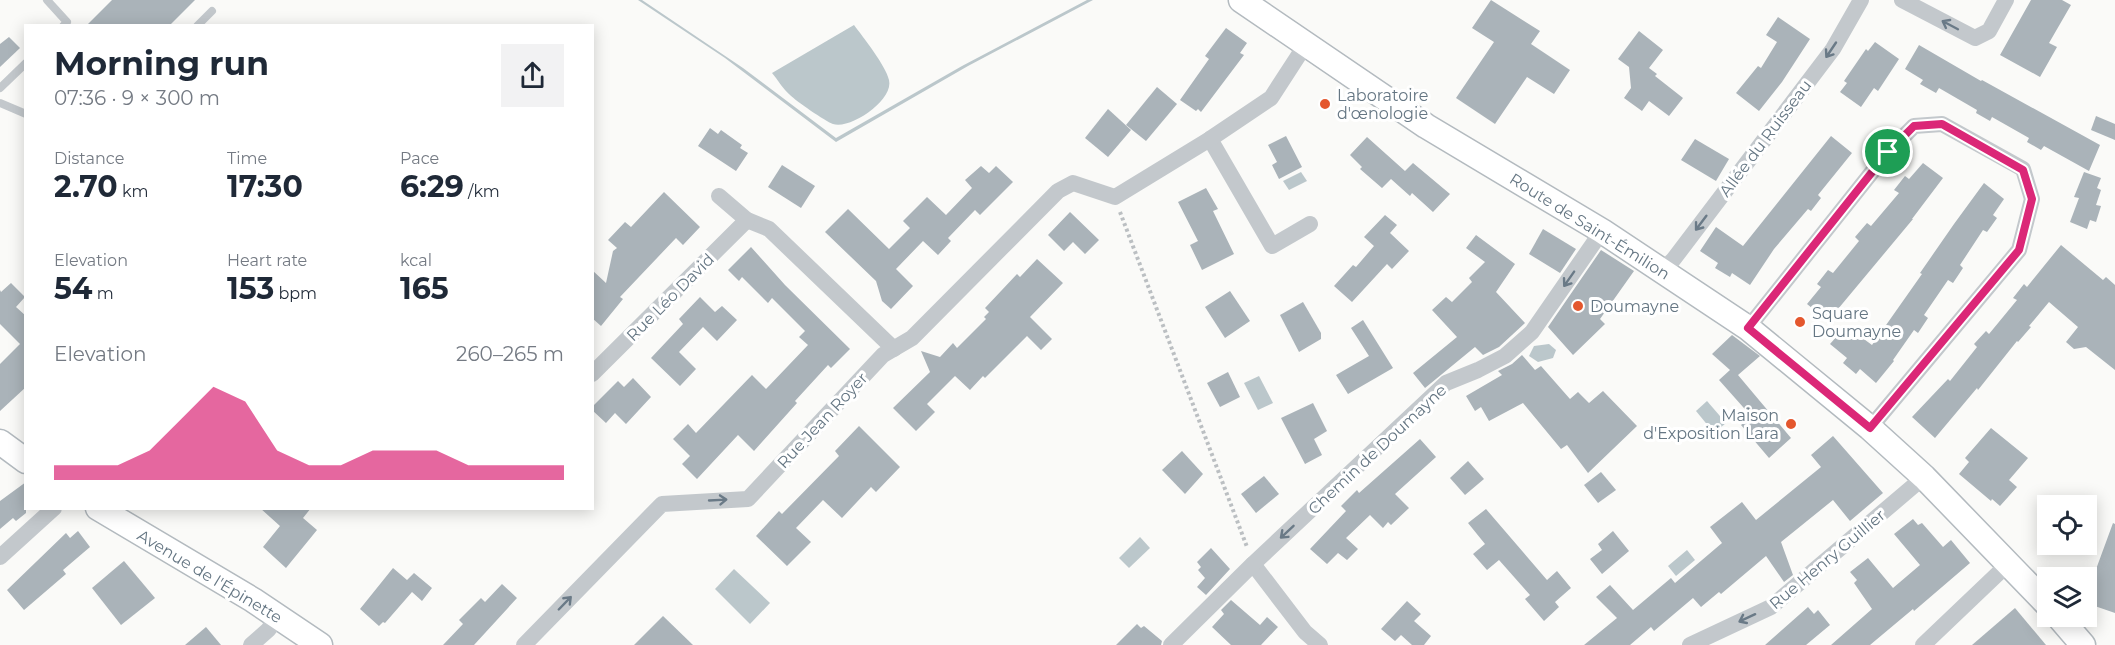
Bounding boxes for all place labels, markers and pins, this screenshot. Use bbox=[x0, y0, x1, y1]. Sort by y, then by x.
place label: Laboratoire d'œnologie bbox=[1337, 86, 1428, 123]
marker: Laboratoire d'œnologie bbox=[1318, 97, 1332, 111]
pin bbox=[1862, 126, 1913, 177]
place label: Doumayne bbox=[1590, 297, 1679, 316]
marker: Doumayne bbox=[1571, 299, 1585, 313]
place label: Square Doumayne bbox=[1812, 304, 1901, 341]
marker: Square Doumayne bbox=[1793, 315, 1807, 329]
place label: Maison d'Exposition Lara bbox=[1643, 406, 1779, 443]
marker: Maison d'Exposition Lara bbox=[1784, 417, 1798, 431]

